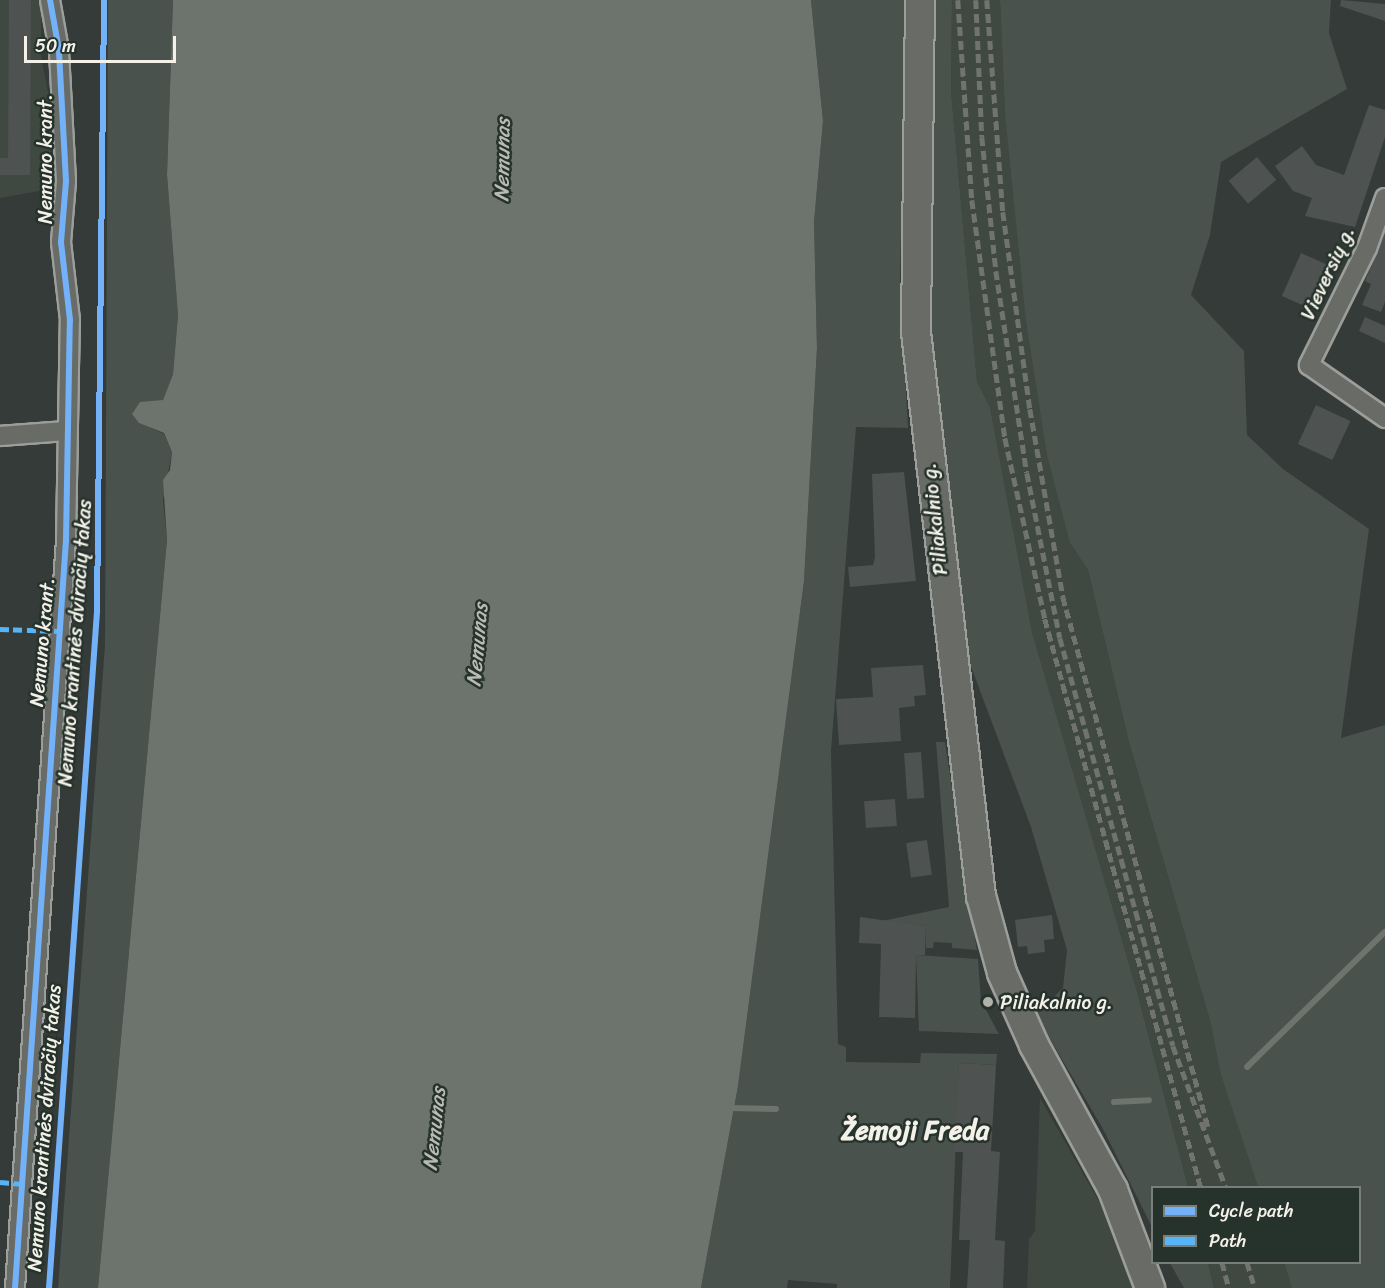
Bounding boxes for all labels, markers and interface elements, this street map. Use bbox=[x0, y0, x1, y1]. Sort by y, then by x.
scale bar bbox=[27, 24, 178, 62]
text: 50 m bbox=[35, 30, 76, 62]
street label: Nemuno krant. bbox=[33, 94, 57, 224]
water label: Nemunas bbox=[489, 118, 515, 202]
street label: Vieversių g. bbox=[1296, 222, 1360, 324]
street label: Piliakalnio g. bbox=[917, 462, 953, 576]
street label: Nemuno krantinės dviračių takas bbox=[53, 499, 97, 787]
street label: Nemuno krant. bbox=[24, 576, 60, 708]
water label: Nemunas bbox=[461, 602, 493, 688]
street label: Nemuno krantinės dviračių takas bbox=[22, 984, 66, 1272]
place label: Piliakalnio g. bbox=[1000, 990, 1113, 1014]
marker: Piliakalnio g. bbox=[981, 995, 995, 1009]
water label: Nemunas bbox=[417, 1086, 451, 1172]
district label: Žemoji Freda bbox=[841, 1115, 989, 1147]
legend bbox=[1151, 1186, 1361, 1264]
text: Cycle path bbox=[1209, 1195, 1293, 1227]
text: Path bbox=[1209, 1225, 1246, 1257]

